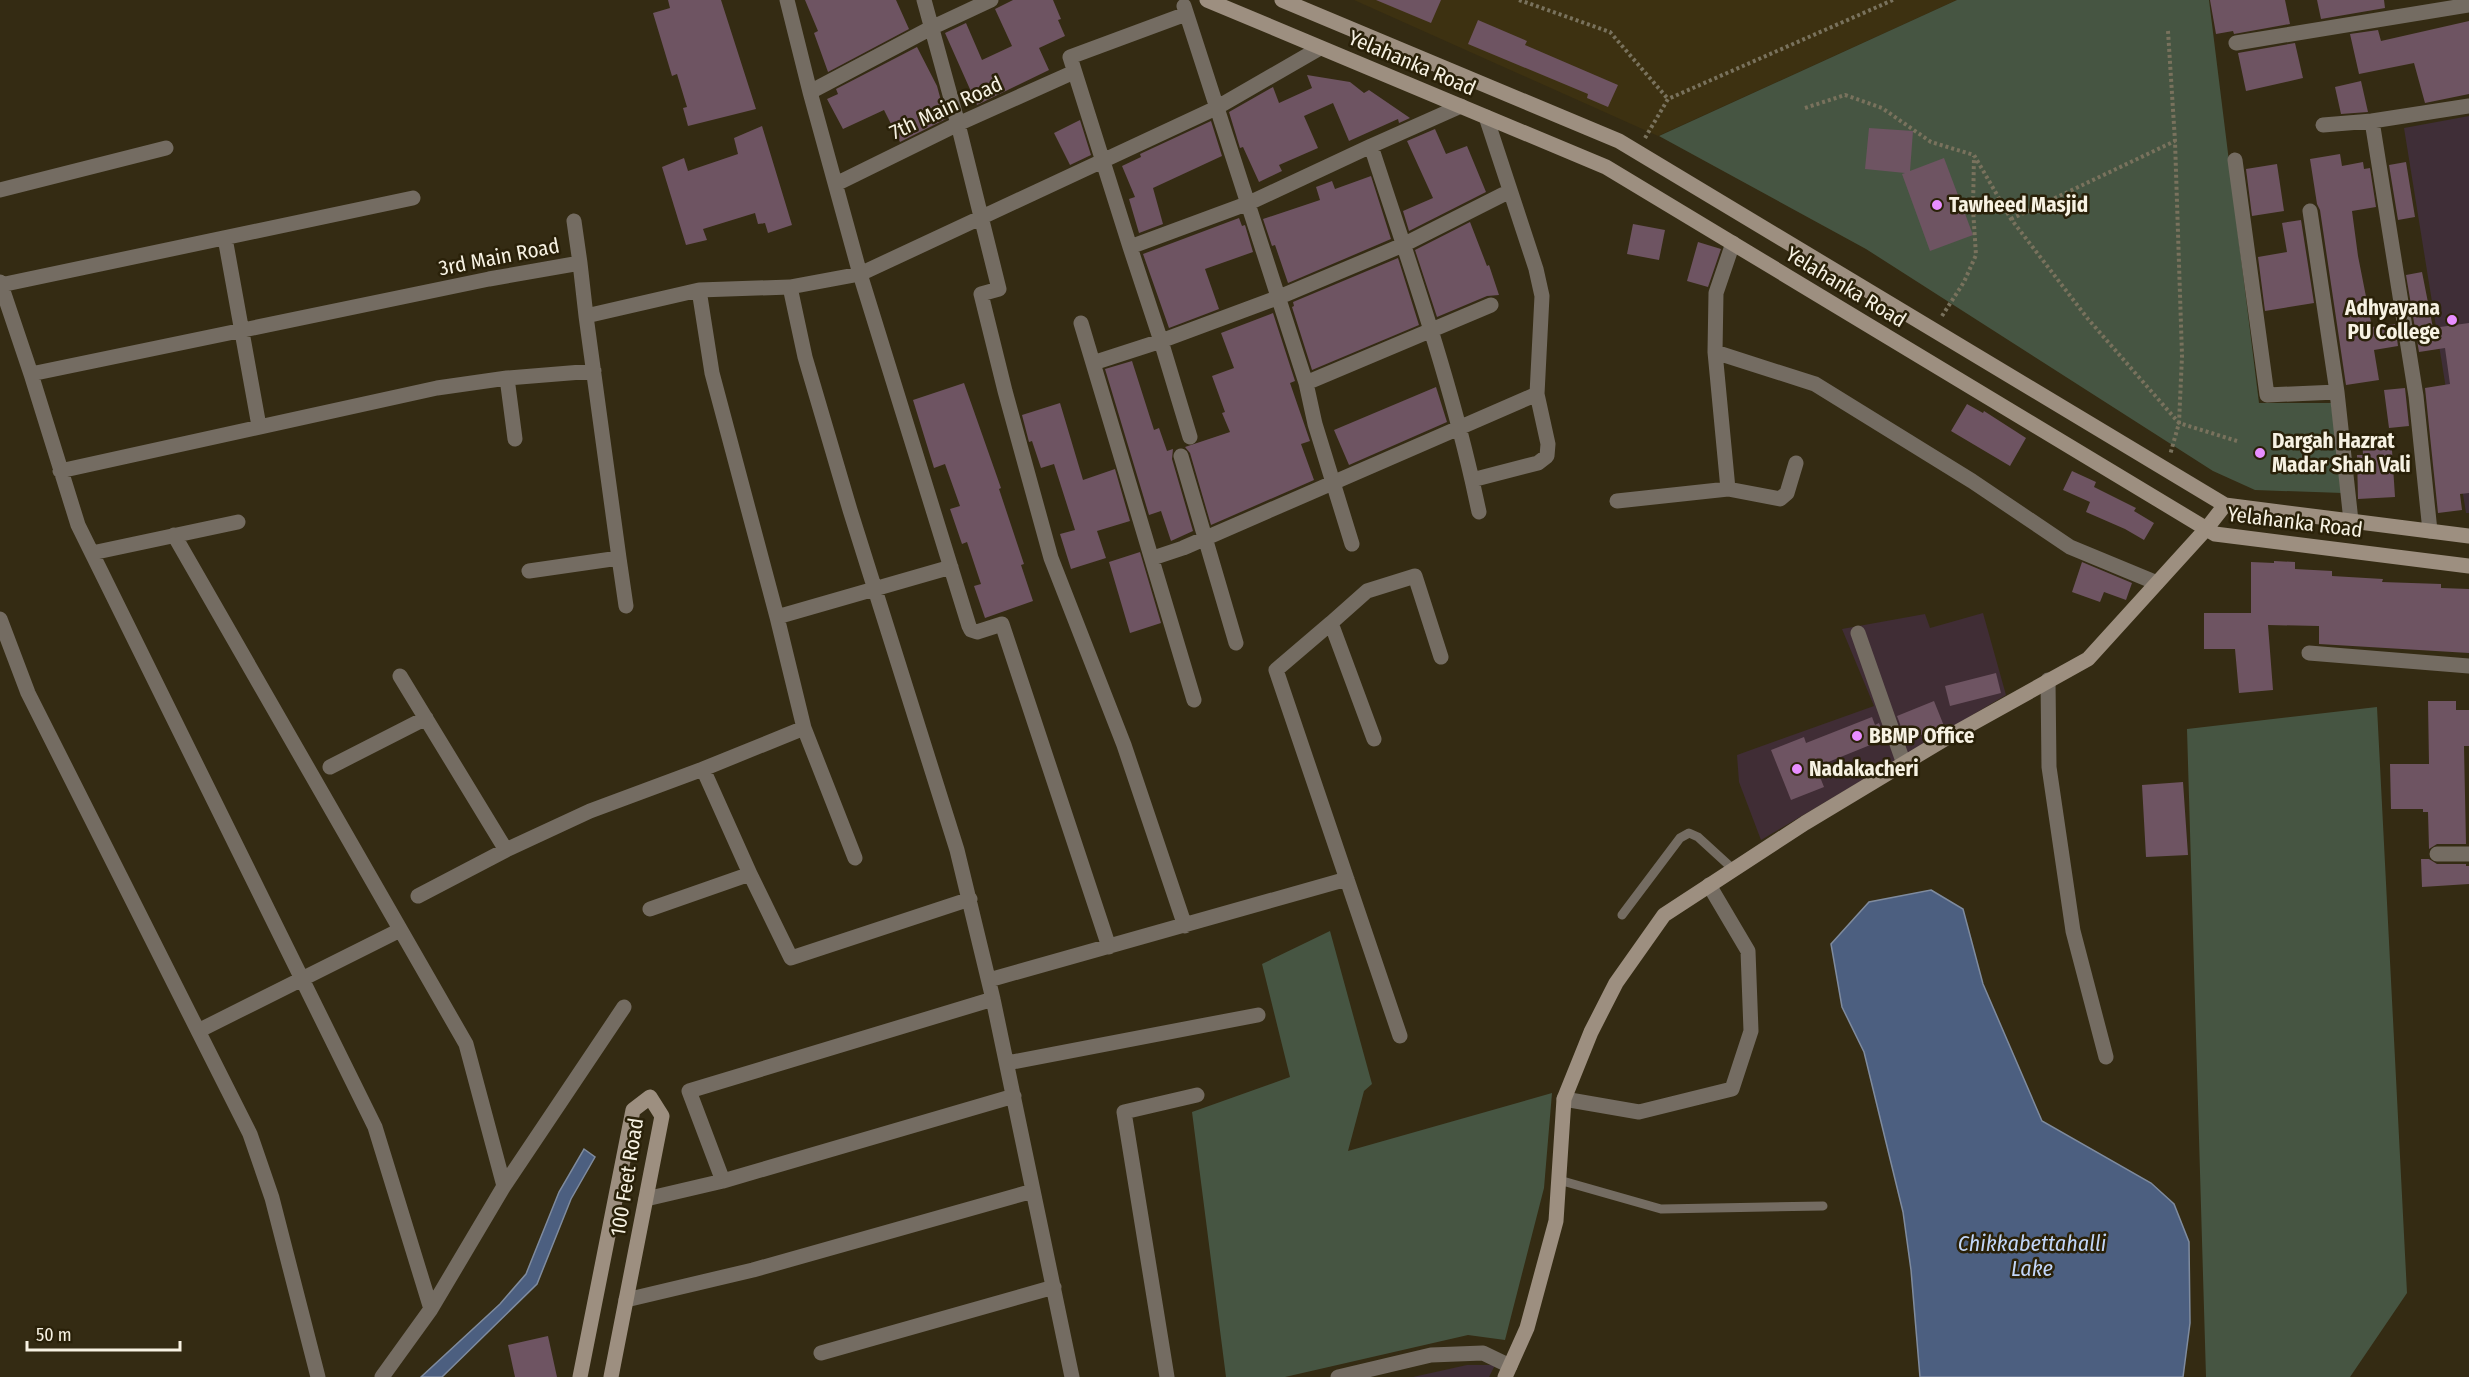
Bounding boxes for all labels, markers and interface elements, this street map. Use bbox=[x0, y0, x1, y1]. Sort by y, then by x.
street label: Yelahanka Road bbox=[1344, 24, 1480, 102]
street label: 7th Main Road bbox=[885, 71, 1007, 145]
place label: Tawheed Masjid bbox=[1949, 192, 2088, 218]
marker: Tawheed Masjid bbox=[1930, 198, 1944, 212]
street label: 3rd Main Road bbox=[436, 233, 562, 281]
street label: Yelahanka Road bbox=[1781, 241, 1911, 333]
place label: Adhyayana PU College bbox=[2344, 295, 2440, 345]
marker: Adhyayana PU College bbox=[2445, 313, 2459, 327]
place label: Dargah Hazrat Madar Shah Vali bbox=[2272, 428, 2411, 478]
marker: Dargah Hazrat Madar Shah Vali bbox=[2253, 446, 2267, 460]
street label: Yelahanka Road bbox=[2226, 501, 2364, 543]
place label: BBMP Office bbox=[1869, 723, 1975, 749]
marker: BBMP Office bbox=[1850, 729, 1864, 743]
place label: Nadakacheri bbox=[1809, 756, 1919, 782]
marker: Nadakacheri bbox=[1790, 762, 1804, 776]
street label: 100 Feet Road bbox=[605, 1116, 649, 1238]
water label: Chikkabettahalli Lake bbox=[1958, 1230, 2107, 1282]
scale bar bbox=[27, 1314, 180, 1352]
text: 50 m bbox=[36, 1324, 72, 1346]

